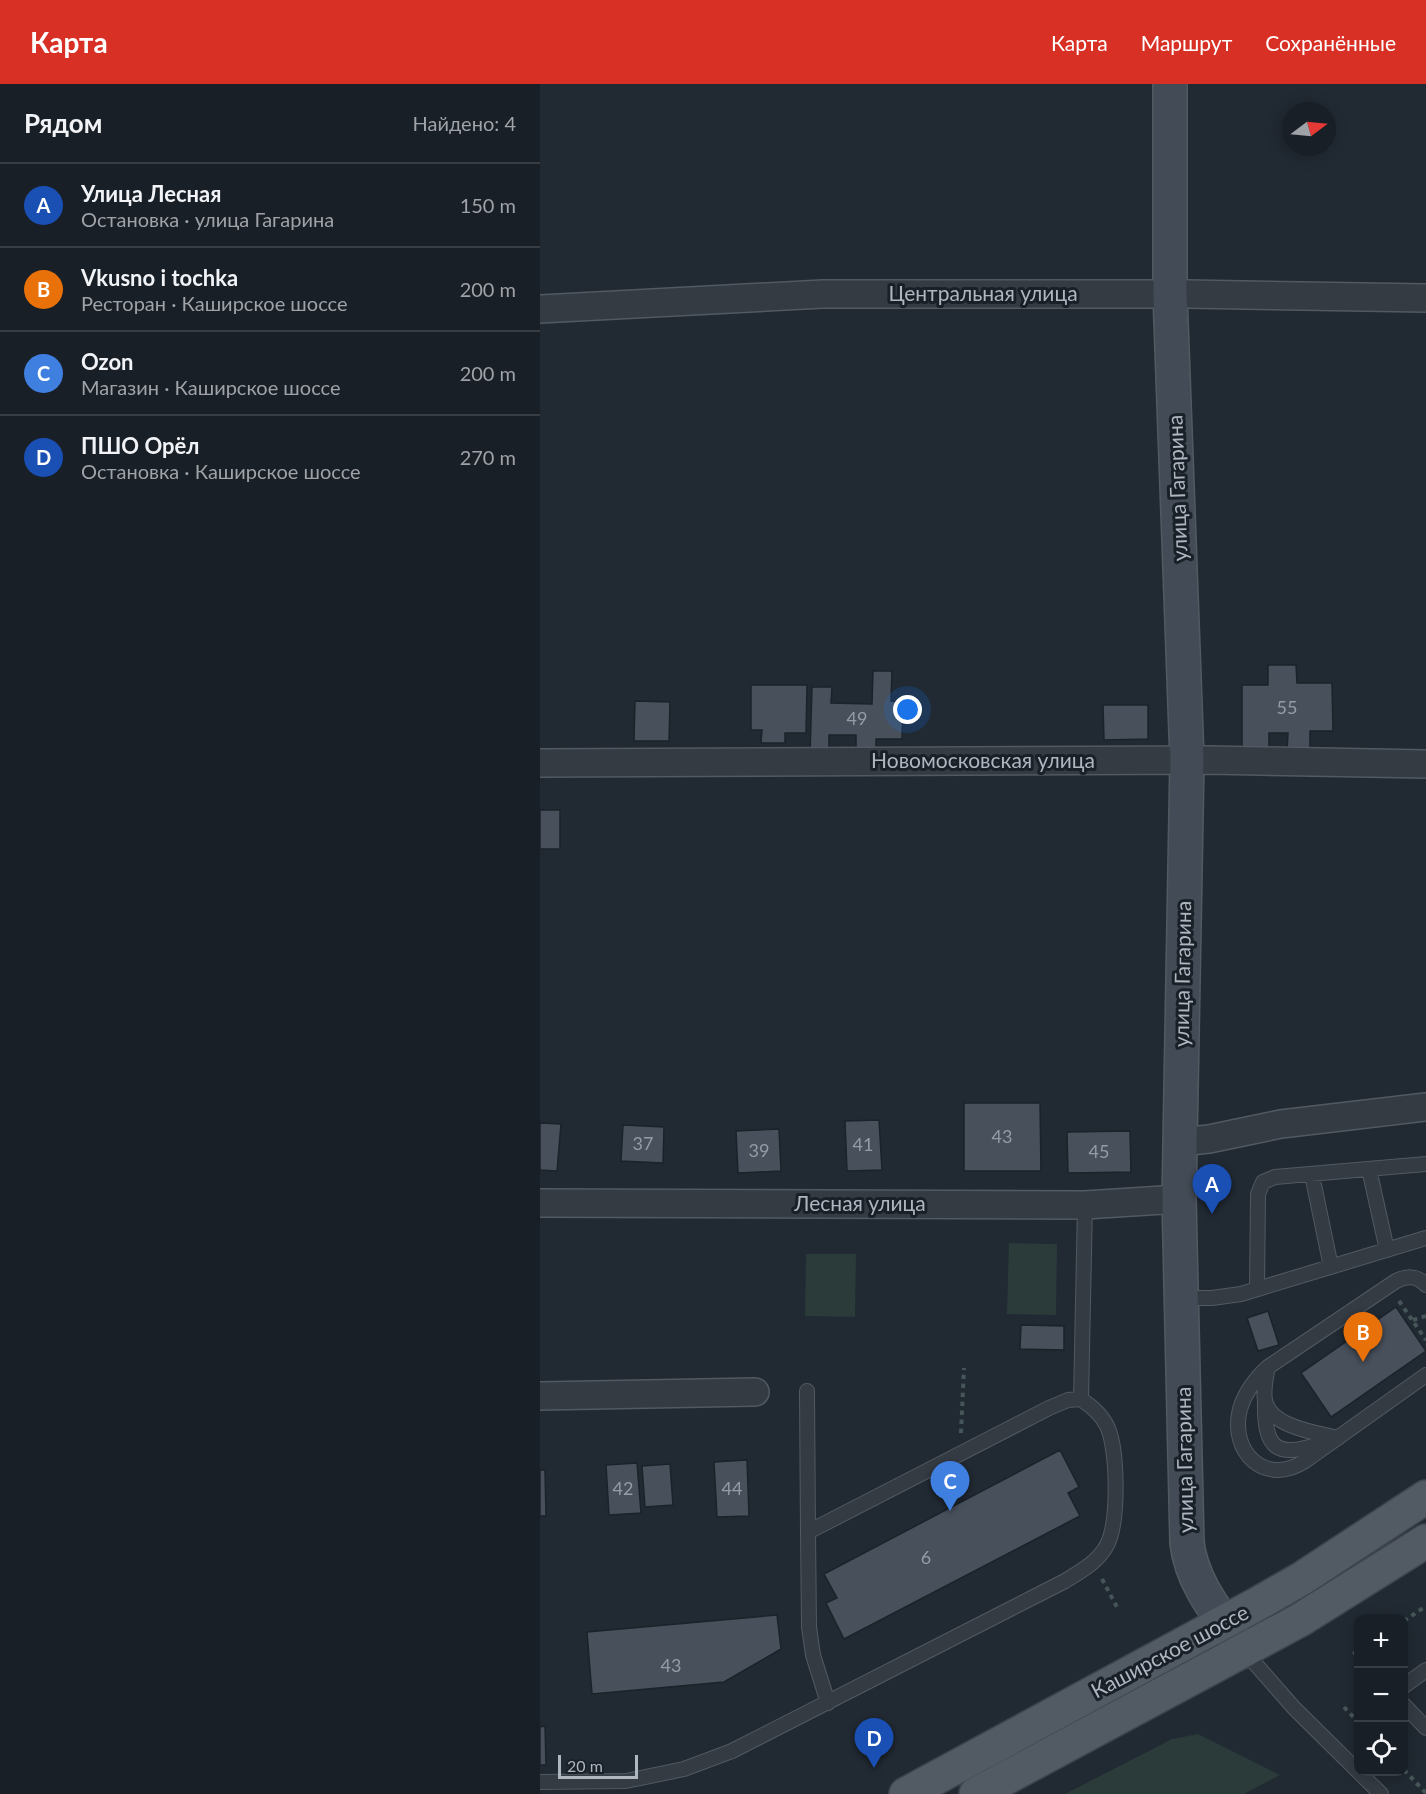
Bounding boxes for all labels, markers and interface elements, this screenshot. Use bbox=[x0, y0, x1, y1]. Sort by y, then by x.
text: Карта bbox=[30, 25, 108, 59]
text: Карта bbox=[1051, 30, 1108, 55]
text: Маршрут bbox=[1141, 30, 1232, 55]
text: Сохранённые bbox=[1265, 30, 1396, 55]
north arrow bbox=[1282, 102, 1336, 156]
text: Рядом bbox=[24, 107, 102, 139]
text: Найдено: 4 bbox=[413, 111, 516, 135]
text: Улица Лесная bbox=[81, 180, 221, 207]
text: A bbox=[37, 193, 50, 217]
text: 150 m bbox=[460, 193, 516, 217]
text: Остановка · улица Гагарина bbox=[81, 207, 334, 231]
text: Vkusno i tochka bbox=[81, 264, 238, 291]
text: B bbox=[37, 277, 50, 301]
text: 200 m bbox=[460, 277, 516, 301]
street label: Центральная улица bbox=[888, 280, 1078, 305]
text: Ресторан · Каширское шоссе bbox=[81, 291, 347, 315]
text: Ozon bbox=[81, 348, 134, 375]
text: C bbox=[37, 361, 50, 385]
text: 200 m bbox=[460, 361, 516, 385]
text: Магазин · Каширское шоссе bbox=[81, 375, 340, 399]
street label: улица Гагарина bbox=[1161, 414, 1192, 562]
text: ПШО Орёл bbox=[81, 432, 199, 459]
text: D bbox=[36, 445, 51, 469]
text: 270 m bbox=[460, 445, 516, 469]
text: Остановка · Каширское шоссе bbox=[81, 459, 361, 483]
your location bbox=[893, 695, 922, 724]
house number: 55 bbox=[1277, 696, 1297, 718]
house number: 49 bbox=[847, 707, 867, 729]
street label: Новомосковская улица bbox=[871, 747, 1095, 772]
street label: улица Гагарина bbox=[1168, 901, 1195, 1047]
house number: 43 bbox=[992, 1125, 1012, 1147]
house number: 37 bbox=[633, 1132, 653, 1154]
house number: 41 bbox=[853, 1133, 873, 1155]
house number: 39 bbox=[749, 1139, 769, 1161]
house number: 45 bbox=[1089, 1140, 1109, 1162]
pin: A bbox=[1192, 1164, 1232, 1214]
street label: Лесная улица bbox=[793, 1190, 926, 1215]
pin: B bbox=[1344, 1312, 1382, 1362]
street label: улица Гагарина bbox=[1170, 1387, 1197, 1533]
pin: C bbox=[930, 1462, 970, 1511]
house number: 42 bbox=[613, 1477, 633, 1499]
house number: 44 bbox=[722, 1477, 742, 1499]
house number: 6 bbox=[921, 1546, 931, 1568]
street label: Каширское шоссе bbox=[1086, 1599, 1252, 1703]
map controls bbox=[1354, 1614, 1408, 1776]
button: + bbox=[1354, 1614, 1408, 1668]
house number: 43 bbox=[661, 1654, 681, 1676]
button: − bbox=[1354, 1668, 1408, 1722]
pin: D bbox=[854, 1718, 894, 1768]
button: locate bbox=[1354, 1722, 1408, 1776]
scale bar bbox=[558, 1752, 638, 1780]
text: 20 m bbox=[567, 1756, 603, 1775]

